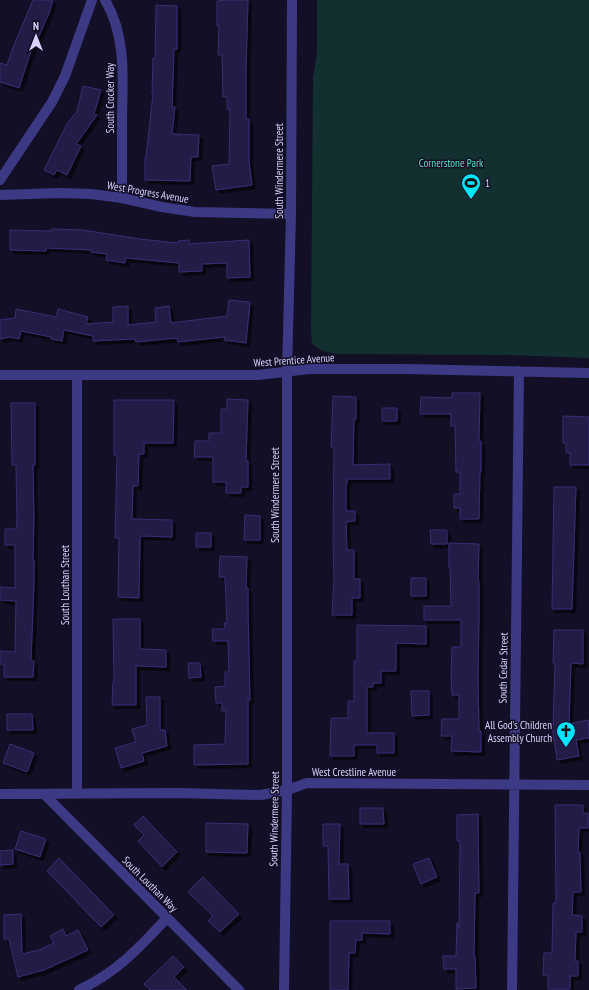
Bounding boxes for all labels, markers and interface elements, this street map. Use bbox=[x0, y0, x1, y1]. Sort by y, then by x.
north arrow bbox=[16, 16, 56, 56]
text: N bbox=[33, 19, 39, 33]
street label: South Crocker Way bbox=[103, 62, 117, 133]
street label: South Windermere Street bbox=[272, 123, 286, 219]
park label: Cornerstone Park bbox=[419, 156, 484, 170]
sports icon: 1 bbox=[460, 172, 482, 200]
place label: 1 bbox=[485, 176, 490, 190]
street label: West Progress Avenue bbox=[106, 178, 190, 206]
street label: West Prentice Avenue bbox=[253, 350, 335, 370]
street label: South Windermere Street bbox=[268, 447, 282, 543]
street label: South Louthan Street bbox=[58, 545, 72, 625]
street label: South Cedar Street bbox=[495, 632, 511, 704]
place label: All God's Children Assembly Church bbox=[485, 718, 552, 745]
church icon: All God's Children Assembly Church bbox=[555, 720, 577, 748]
street label: West Crestline Avenue bbox=[312, 765, 396, 779]
street label: South Windermere Street bbox=[266, 771, 282, 867]
street label: South Louthan Way bbox=[119, 853, 181, 915]

